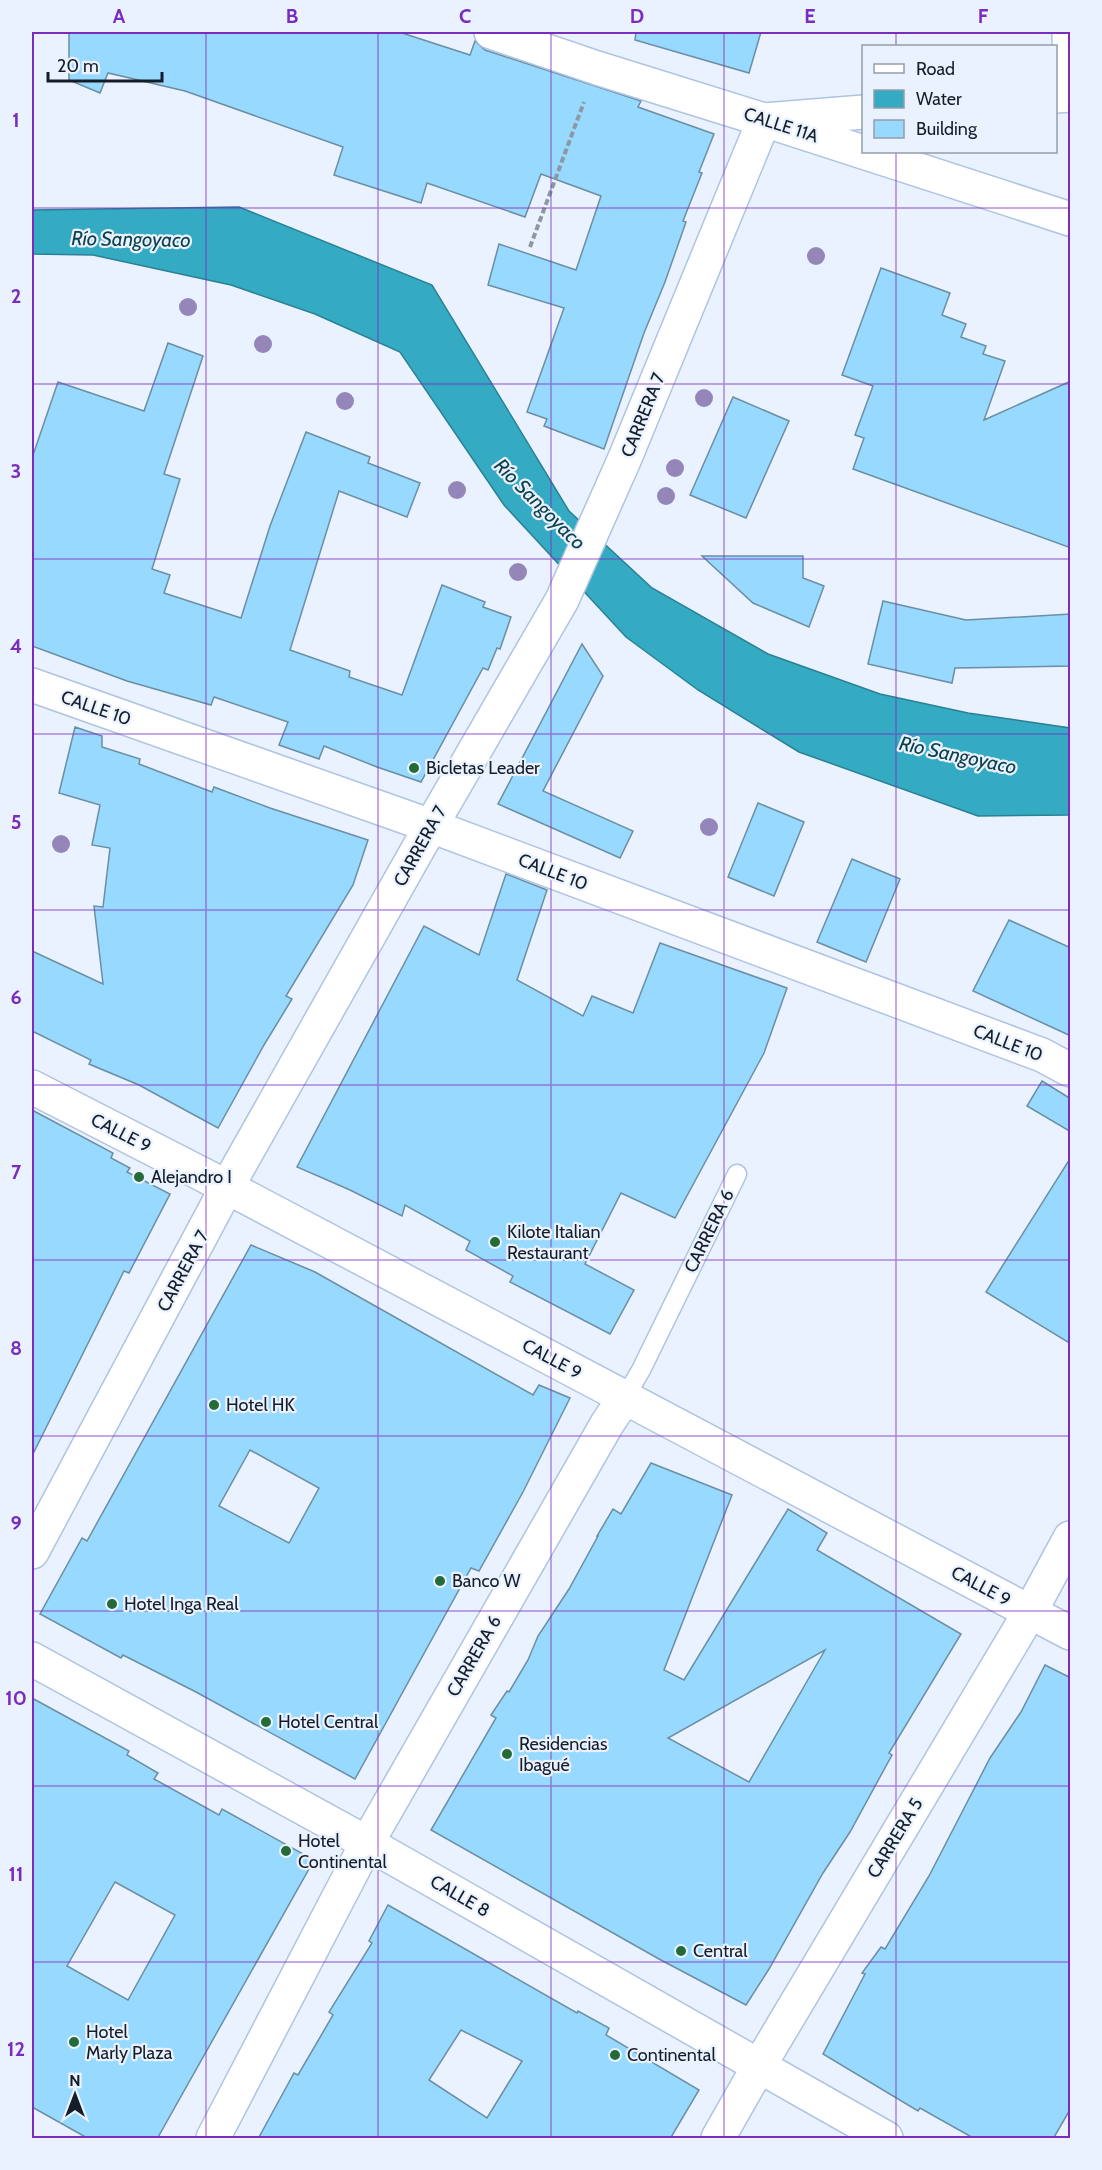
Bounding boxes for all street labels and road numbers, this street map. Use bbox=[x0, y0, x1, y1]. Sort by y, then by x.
street label: CALLE 11A bbox=[741, 103, 821, 147]
street label: CARRERA 7 bbox=[616, 370, 670, 460]
street label: CALLE 10 bbox=[58, 686, 134, 730]
street label: CARRERA 7 bbox=[389, 802, 451, 890]
street label: CALLE 10 bbox=[515, 849, 591, 895]
street label: CALLE 10 bbox=[970, 1020, 1046, 1066]
street label: CALLE 9 bbox=[87, 1109, 155, 1157]
street label: CARRERA 6 bbox=[679, 1186, 739, 1276]
street label: CARRERA 7 bbox=[152, 1227, 214, 1315]
street label: CALLE 9 bbox=[518, 1334, 586, 1384]
street label: CALLE 9 bbox=[947, 1561, 1015, 1611]
street label: CARRERA 6 bbox=[442, 1611, 506, 1701]
street label: CARRERA 5 bbox=[862, 1794, 928, 1882]
street label: CALLE 8 bbox=[426, 1870, 494, 1922]

